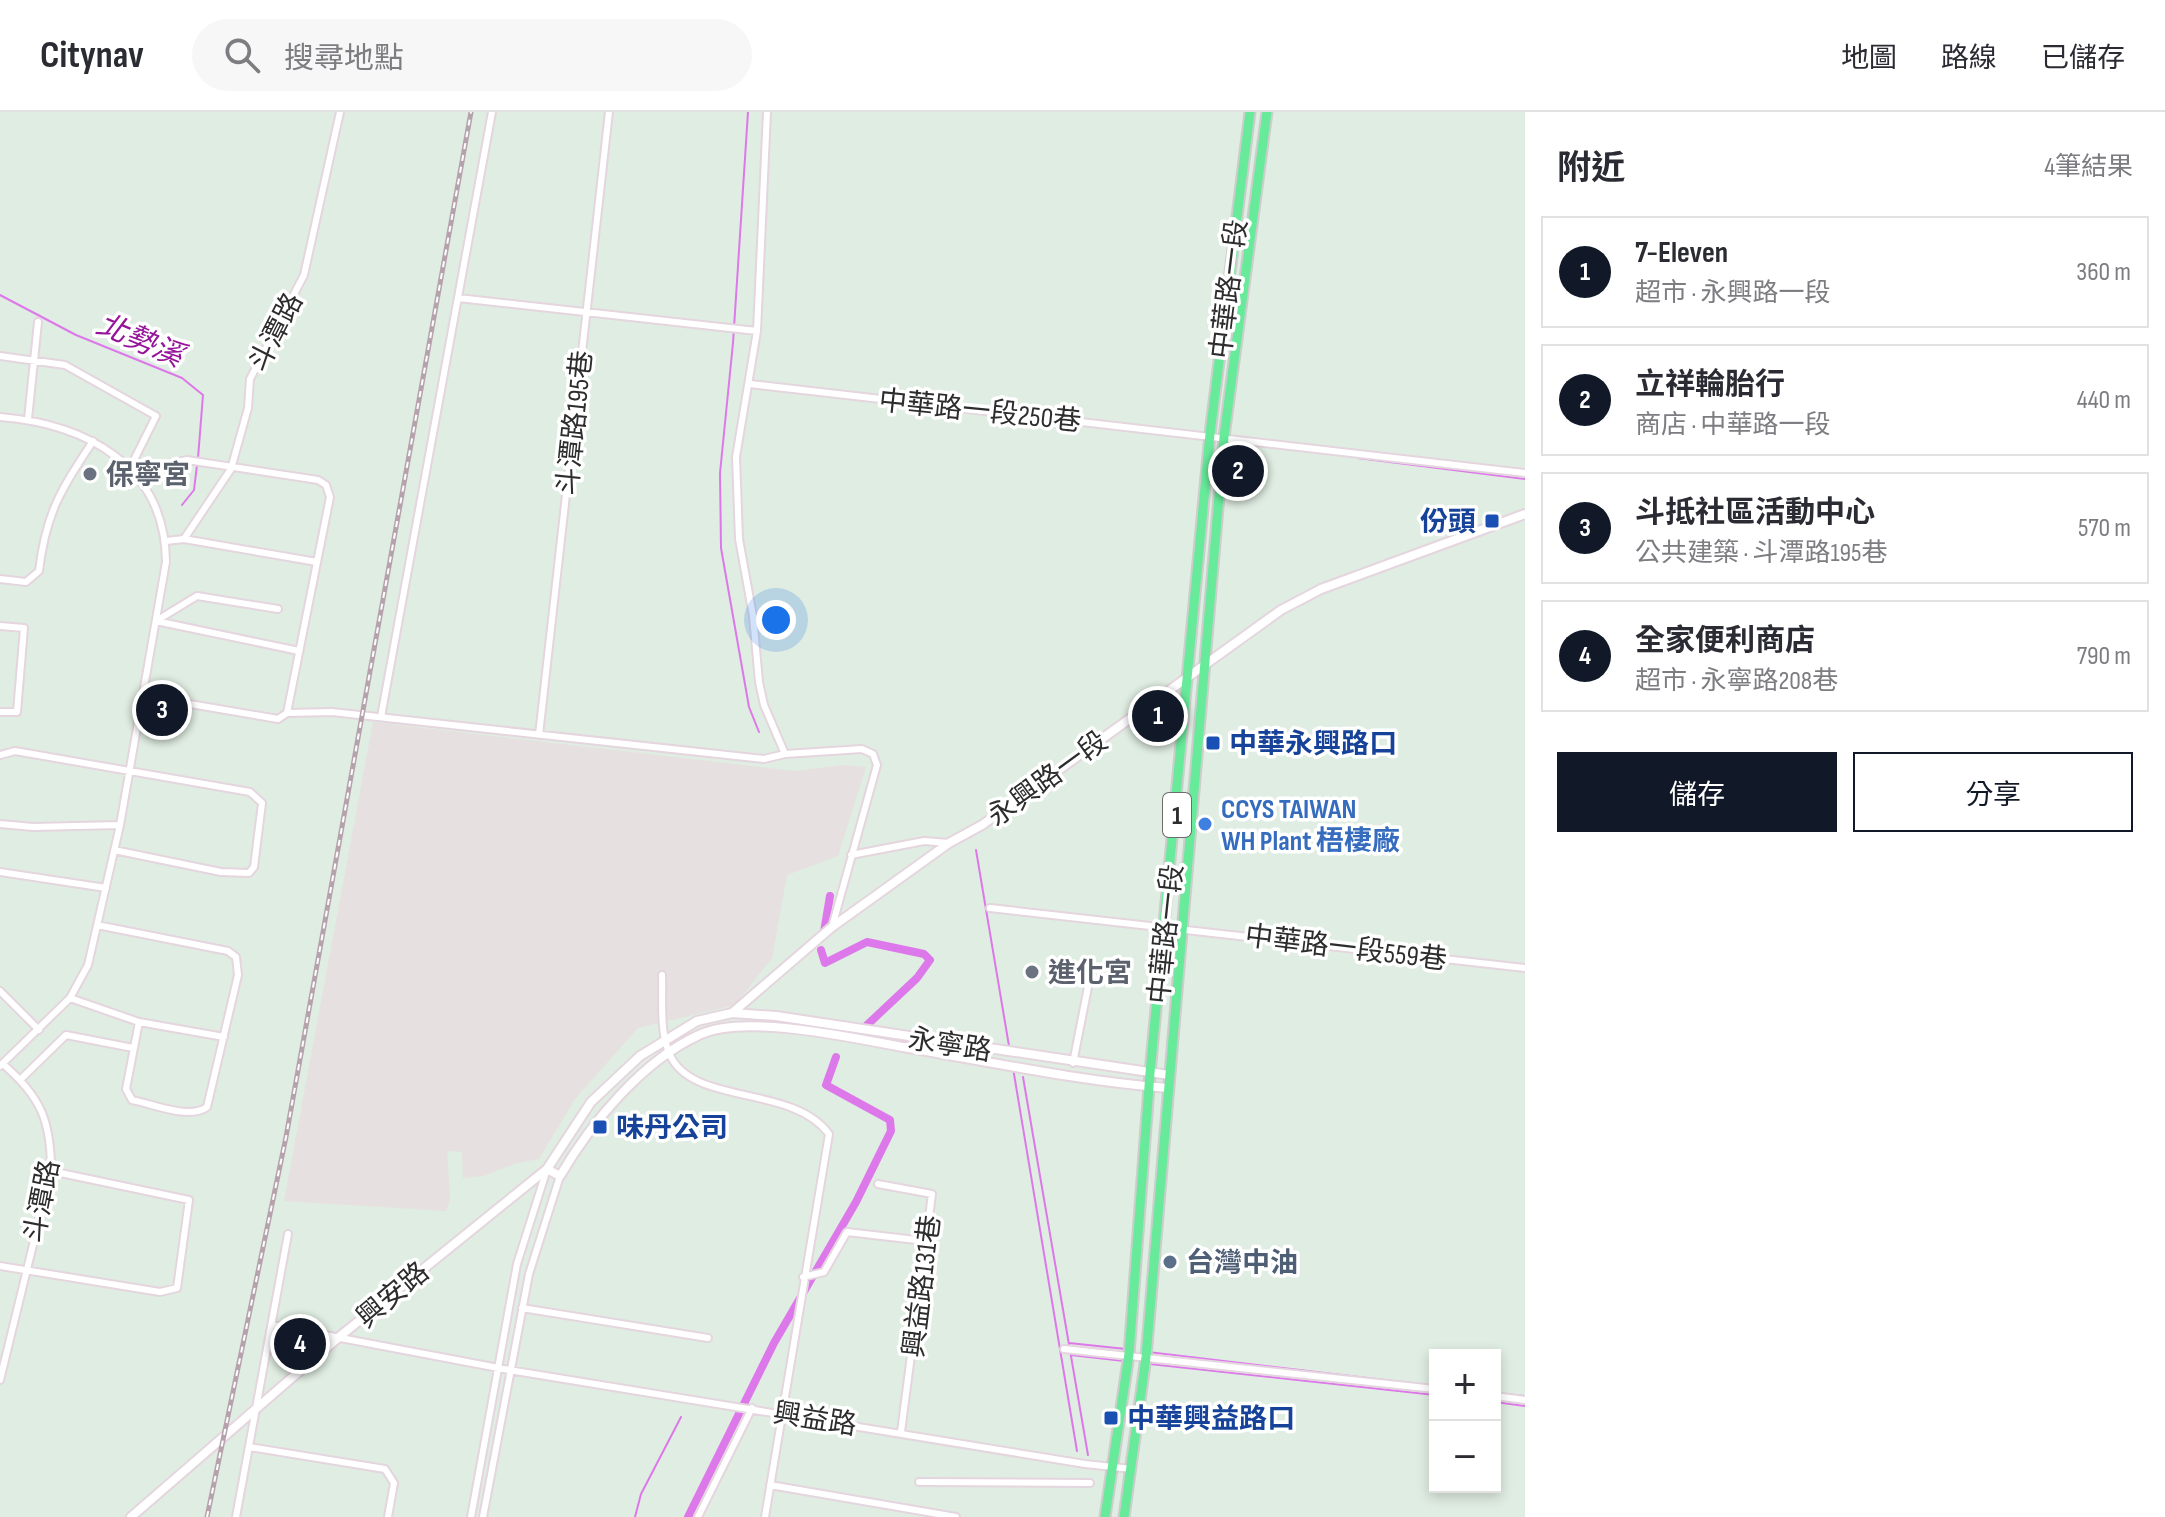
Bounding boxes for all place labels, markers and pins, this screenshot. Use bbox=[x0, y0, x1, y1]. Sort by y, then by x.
pin: 2 bbox=[1212, 441, 1264, 501]
place label: 保寧宮 bbox=[106, 459, 190, 492]
marker: 保寧宮 bbox=[81, 465, 99, 483]
place label: 份頭 bbox=[1420, 506, 1476, 539]
marker: 份頭 bbox=[1483, 512, 1501, 530]
pin: 3 bbox=[136, 680, 188, 740]
pin: 1 bbox=[1132, 686, 1184, 746]
place label: 中華永興路口 bbox=[1229, 728, 1397, 761]
marker: 中華永興路口 bbox=[1204, 734, 1222, 752]
place label: CCYS TAIWAN WH Plant 梧棲廠 bbox=[1221, 793, 1400, 858]
marker: CCYS TAIWAN WH Plant 梧棲廠 bbox=[1196, 815, 1214, 833]
place label: 進化宮 bbox=[1048, 957, 1132, 990]
marker: 進化宮 bbox=[1023, 963, 1041, 981]
place label: 味丹公司 bbox=[616, 1112, 728, 1145]
marker: 味丹公司 bbox=[591, 1118, 609, 1136]
place label: 台灣中油 bbox=[1186, 1247, 1298, 1280]
marker: 台灣中油 bbox=[1161, 1253, 1179, 1271]
pin: 4 bbox=[274, 1314, 326, 1374]
place label: 中華興益路口 bbox=[1127, 1403, 1295, 1436]
marker: 中華興益路口 bbox=[1102, 1409, 1120, 1427]

